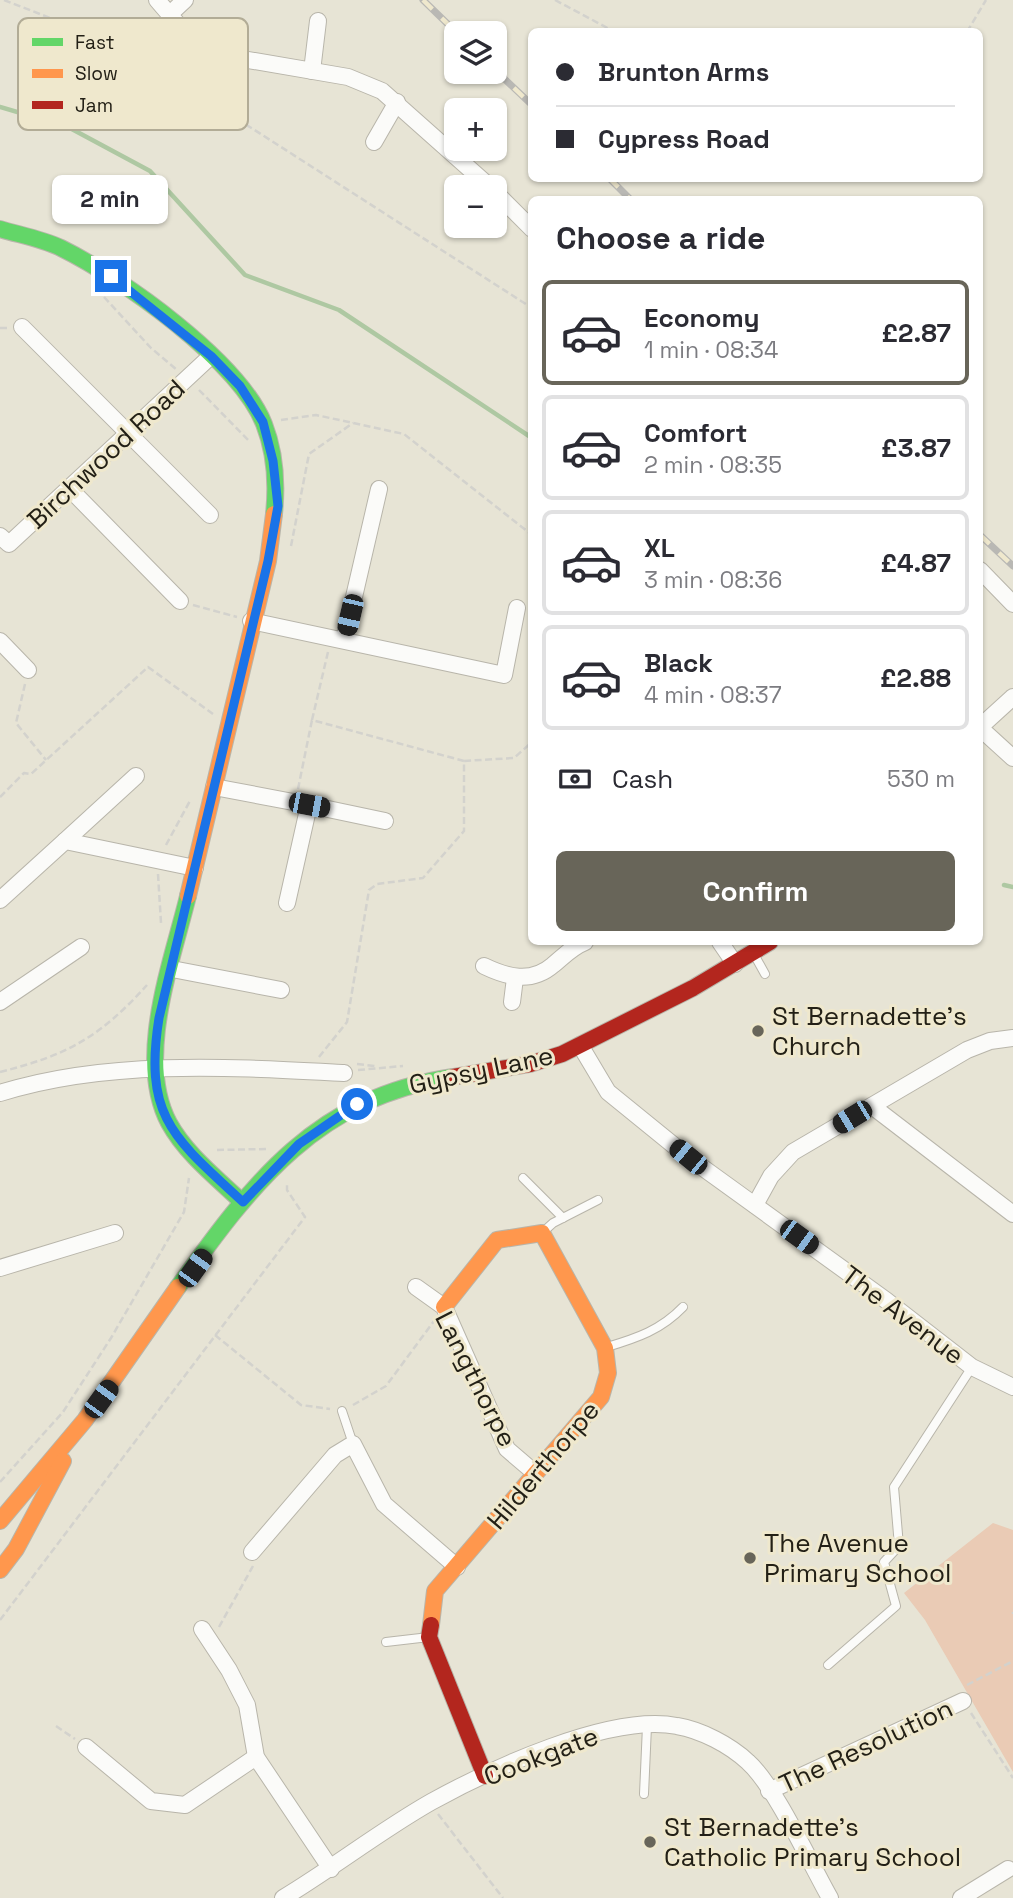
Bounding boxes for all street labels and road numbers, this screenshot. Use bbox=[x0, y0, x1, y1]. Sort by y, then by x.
street label: Birchwood Road bbox=[20, 372, 192, 536]
street label: Gypsy Lane bbox=[406, 1038, 556, 1102]
street label: The Avenue bbox=[835, 1258, 971, 1372]
street label: Langthorpe bbox=[427, 1305, 525, 1453]
street label: Hilderthorpe bbox=[479, 1394, 607, 1536]
street label: The Resolution bbox=[774, 1691, 958, 1801]
street label: Cookgate bbox=[479, 1719, 603, 1793]

